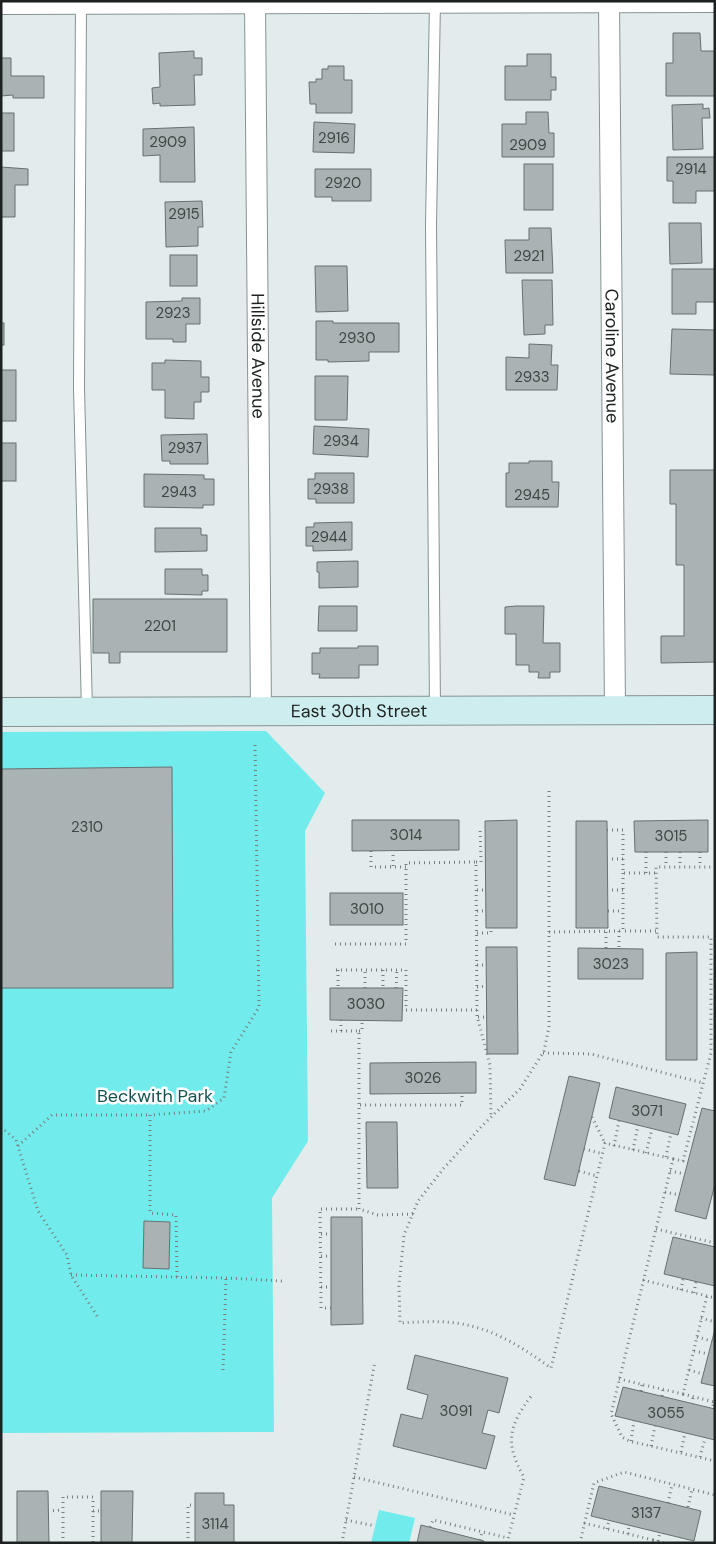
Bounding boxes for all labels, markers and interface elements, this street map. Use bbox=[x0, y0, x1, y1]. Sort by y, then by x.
house number: 2916 bbox=[318, 128, 350, 148]
house number: 2909 bbox=[149, 132, 187, 152]
house number: 2909 bbox=[509, 135, 547, 155]
house number: 2914 bbox=[675, 159, 707, 179]
house number: 2920 bbox=[325, 173, 361, 193]
house number: 2915 bbox=[168, 204, 200, 224]
house number: 2921 bbox=[514, 246, 544, 266]
street label: Caroline Avenue bbox=[599, 289, 625, 423]
street label: Hillside Avenue bbox=[245, 293, 271, 419]
house number: 2923 bbox=[155, 303, 191, 323]
house number: 2930 bbox=[339, 328, 375, 348]
house number: 2933 bbox=[514, 367, 550, 387]
house number: 2934 bbox=[323, 431, 359, 451]
house number: 2937 bbox=[168, 438, 202, 458]
house number: 2938 bbox=[313, 479, 349, 499]
house number: 2943 bbox=[161, 482, 197, 502]
house number: 2945 bbox=[514, 485, 550, 505]
house number: 2944 bbox=[311, 527, 347, 547]
house number: 2201 bbox=[144, 616, 176, 636]
street label: East 30th Street bbox=[291, 699, 427, 723]
house number: 2310 bbox=[71, 817, 103, 837]
house number: 3014 bbox=[390, 825, 422, 845]
house number: 3015 bbox=[655, 826, 687, 846]
house number: 3010 bbox=[350, 899, 384, 919]
house number: 3023 bbox=[593, 954, 629, 974]
house number: 3030 bbox=[347, 994, 385, 1014]
house number: 3026 bbox=[404, 1068, 442, 1088]
park label: Beckwith Park bbox=[97, 1084, 213, 1108]
house number: 3071 bbox=[631, 1101, 663, 1121]
house number: 3091 bbox=[440, 1401, 472, 1421]
house number: 3055 bbox=[647, 1403, 685, 1423]
house number: 3137 bbox=[631, 1503, 661, 1523]
house number: 3114 bbox=[201, 1514, 229, 1534]

